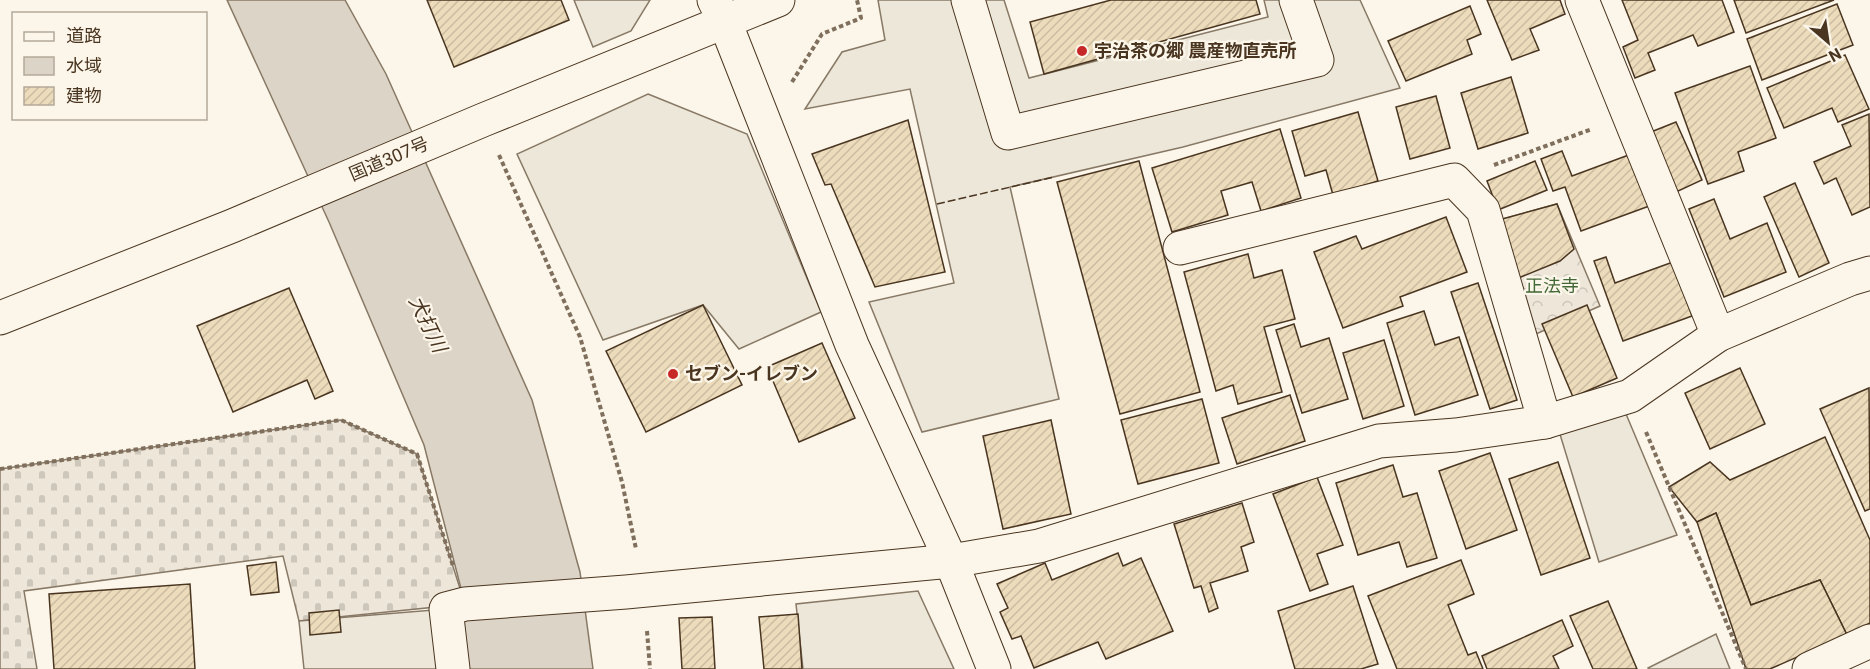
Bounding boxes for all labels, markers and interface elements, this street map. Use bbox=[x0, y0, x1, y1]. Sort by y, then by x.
legend bbox=[12, 12, 207, 120]
north arrow bbox=[1798, 12, 1858, 72]
text: 道路 bbox=[66, 25, 102, 46]
place label: 宇治茶の郷 農産物直売所 bbox=[1094, 40, 1296, 61]
marker: 宇治茶の郷 農産物直売所 bbox=[1075, 44, 1089, 58]
text: N bbox=[1825, 44, 1845, 66]
text: 水域 bbox=[66, 55, 102, 76]
text: 建物 bbox=[66, 85, 102, 106]
street label: 国道307号 bbox=[346, 132, 432, 185]
park label: 正法寺 bbox=[1525, 275, 1579, 296]
water label: 犬打川 bbox=[404, 292, 453, 358]
place label: セブン-イレブン bbox=[685, 363, 818, 384]
marker: セブン-イレブン bbox=[666, 367, 680, 381]

